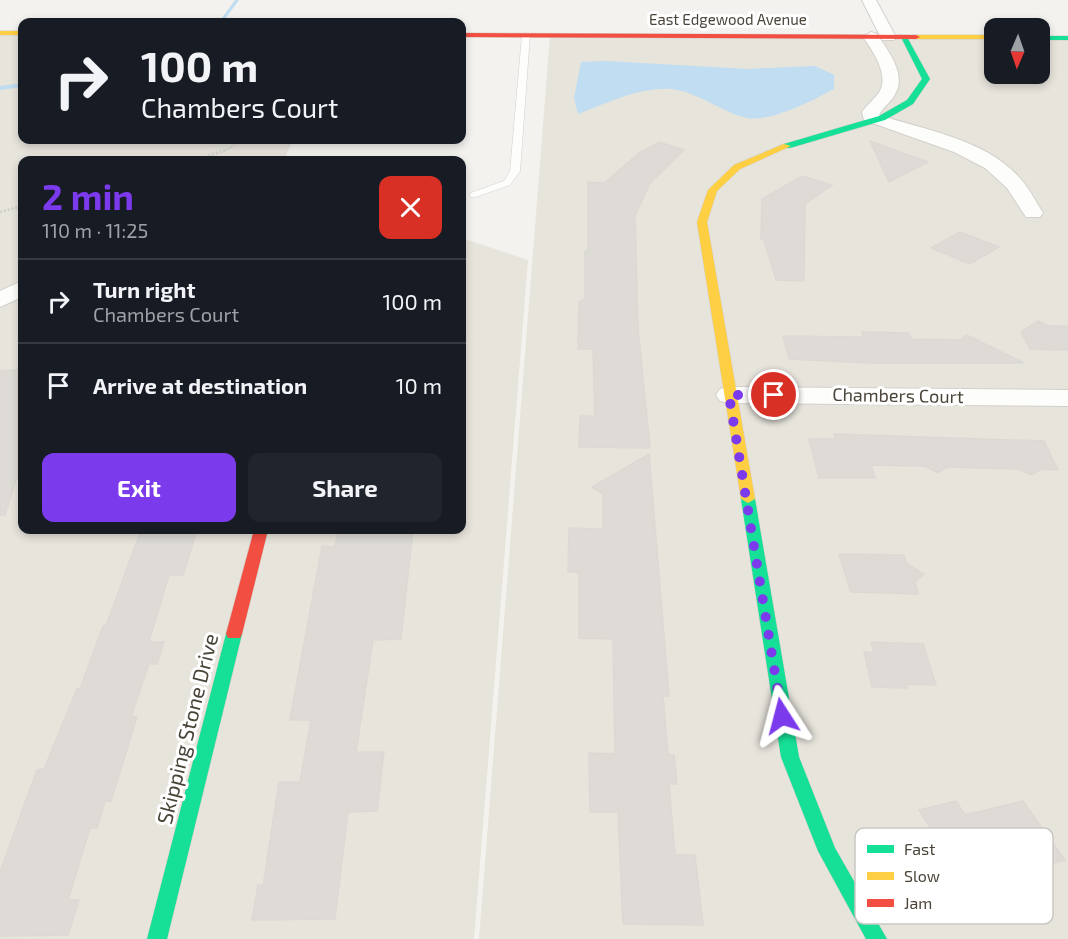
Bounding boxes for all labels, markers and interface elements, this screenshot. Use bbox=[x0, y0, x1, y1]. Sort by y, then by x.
street label: East Edgewood Avenue bbox=[649, 10, 807, 28]
north arrow bbox=[984, 18, 1050, 84]
map controls bbox=[984, 18, 1050, 84]
text: 100 m bbox=[141, 40, 258, 90]
icon: right bbox=[42, 42, 120, 120]
text: Chambers Court bbox=[141, 91, 338, 123]
text: 2 min bbox=[42, 174, 134, 217]
button: close bbox=[379, 176, 442, 239]
text: 110 m · 11:25 bbox=[42, 218, 148, 242]
text: Turn right bbox=[93, 276, 195, 302]
icon: right bbox=[42, 285, 75, 318]
text: 100 m bbox=[383, 288, 442, 314]
text: Chambers Court bbox=[93, 302, 239, 326]
icon: arrive bbox=[42, 369, 75, 402]
pin bbox=[748, 369, 799, 420]
text: Arrive at destination bbox=[93, 372, 307, 398]
text: 10 m bbox=[396, 372, 442, 398]
icon: arrive bbox=[757, 378, 790, 411]
street label: Chambers Court bbox=[832, 383, 964, 407]
button: Exit bbox=[42, 453, 236, 522]
button: Share bbox=[248, 453, 442, 522]
street label: Skipping Stone Drive bbox=[151, 631, 222, 826]
position arrow bbox=[750, 684, 814, 748]
legend bbox=[855, 828, 1053, 924]
text: Fast bbox=[904, 839, 935, 858]
text: Slow bbox=[904, 866, 940, 885]
text: Jam bbox=[904, 893, 932, 912]

